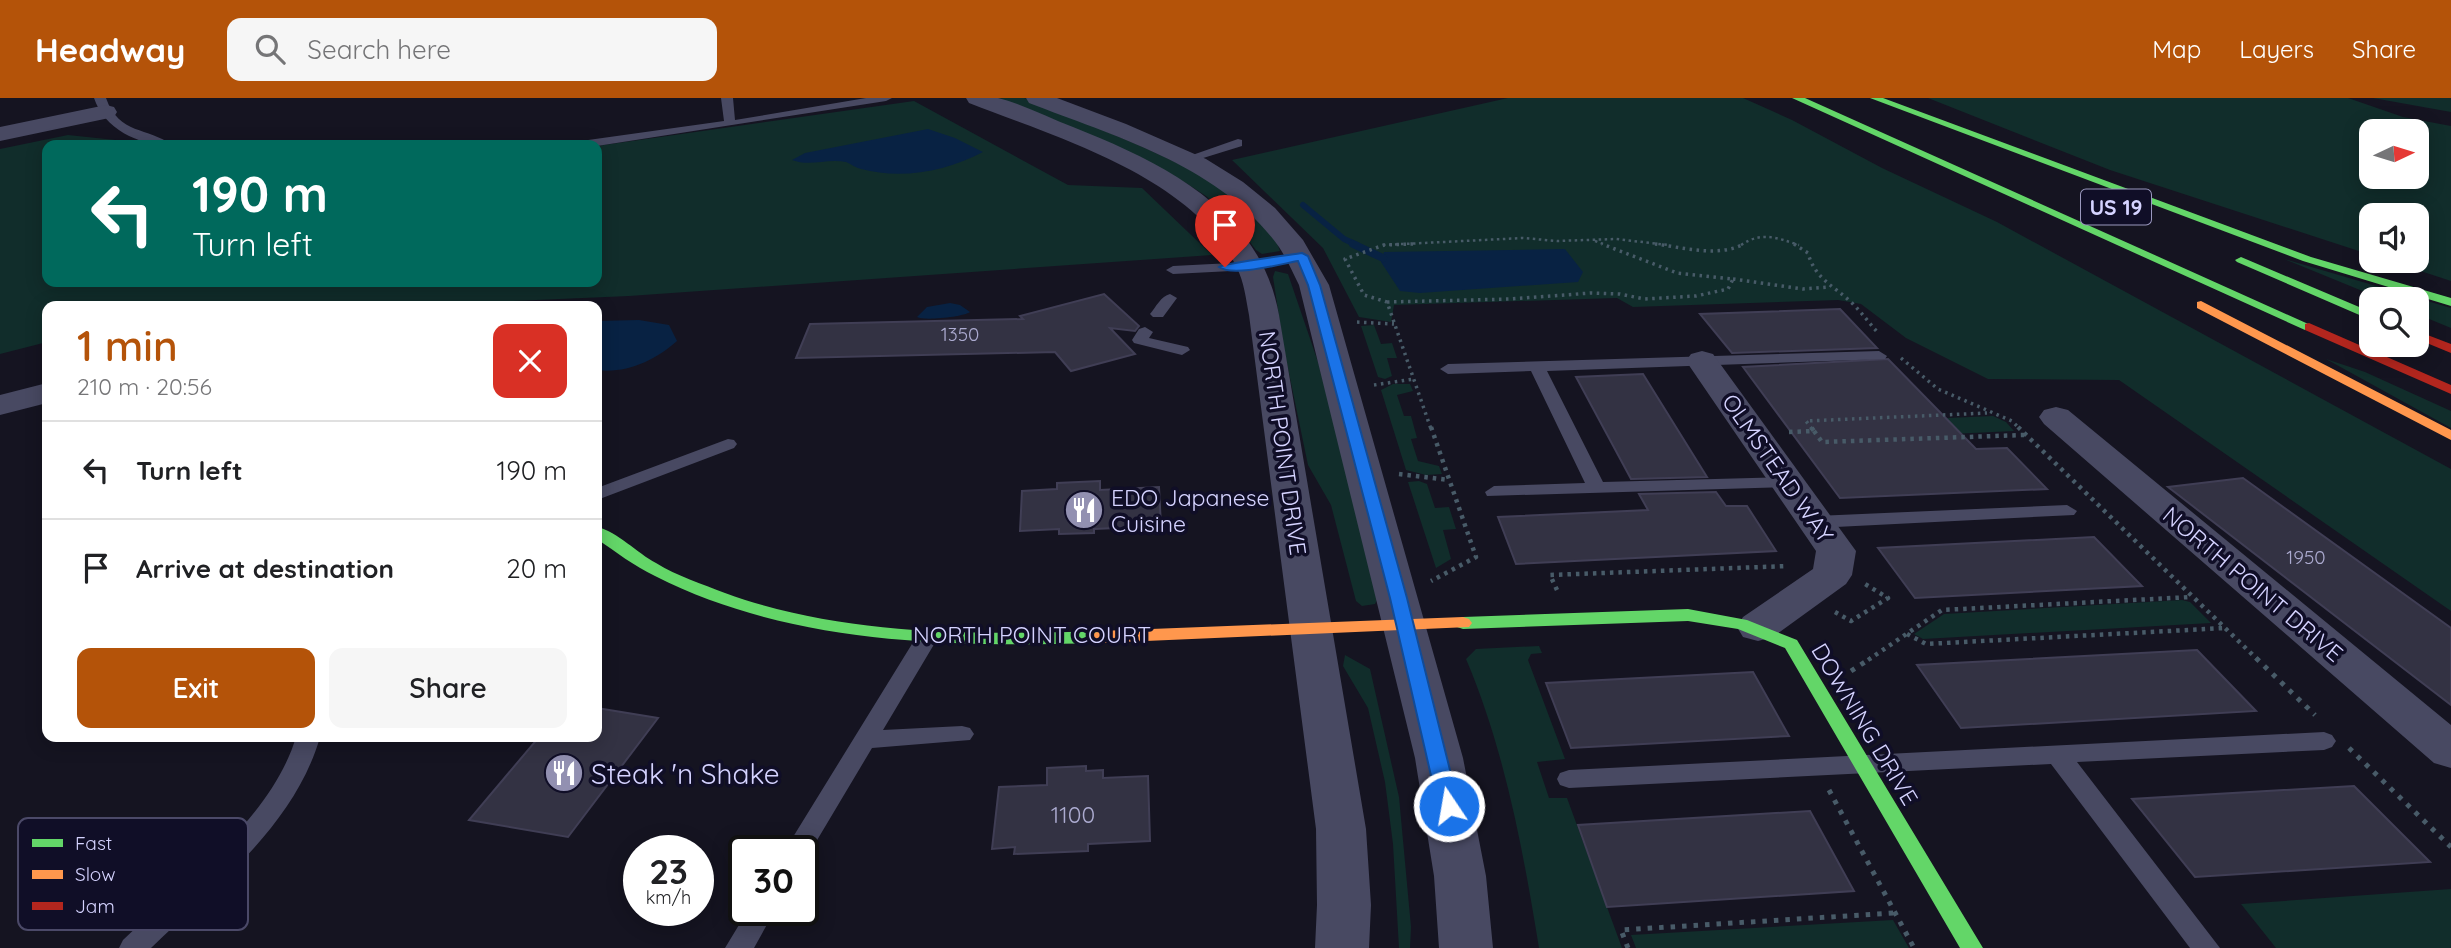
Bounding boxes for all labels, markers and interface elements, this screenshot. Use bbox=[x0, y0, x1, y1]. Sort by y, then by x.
search box bbox=[227, 18, 717, 81]
text: Headway bbox=[35, 29, 185, 70]
icon: search bbox=[251, 30, 289, 68]
text: Search here bbox=[307, 33, 451, 66]
text: Map bbox=[2152, 34, 2201, 64]
text: Layers bbox=[2239, 34, 2314, 64]
text: Share bbox=[2352, 34, 2416, 64]
north arrow bbox=[2359, 119, 2429, 189]
map controls bbox=[2359, 119, 2429, 357]
text: 190 m bbox=[192, 163, 328, 224]
icon: left bbox=[77, 168, 168, 259]
road number: US 19 bbox=[2081, 190, 2151, 224]
pin bbox=[1195, 195, 1255, 267]
button: sound bbox=[2359, 203, 2429, 273]
icon: arrive bbox=[1206, 206, 1244, 244]
text: Turn left bbox=[192, 224, 313, 264]
button: search bbox=[2359, 287, 2429, 357]
text: 1 min bbox=[77, 319, 178, 372]
house number: 1350 bbox=[941, 322, 979, 346]
button: close bbox=[493, 324, 567, 398]
street label: NORTH POINT DRIVE bbox=[1253, 329, 1313, 557]
text: 210 m · 20:56 bbox=[77, 372, 212, 401]
street label: OLMSTEAD WAY bbox=[1716, 388, 1840, 548]
icon: left bbox=[77, 451, 115, 489]
text: Turn left bbox=[136, 454, 243, 487]
text: 190 m bbox=[497, 454, 567, 487]
place label: EDO Japanese Cuisine bbox=[1111, 483, 1270, 538]
restaurant icon: EDO Japanese Cuisine bbox=[1063, 489, 1105, 531]
street label: NORTH POINT DRIVE bbox=[2157, 500, 2349, 668]
house number: 1950 bbox=[2286, 545, 2326, 569]
icon: arrive bbox=[77, 549, 115, 587]
text: Arrive at destination bbox=[136, 552, 394, 585]
text: 20 m bbox=[506, 552, 567, 585]
street label: NORTH POINT COURT bbox=[913, 620, 1151, 649]
street label: DOWNING DRIVE bbox=[1805, 638, 1925, 810]
button: Exit bbox=[77, 648, 315, 728]
button: Share bbox=[329, 648, 567, 728]
restaurant icon: Steak 'n Shake bbox=[543, 752, 585, 794]
place label: Steak 'n Shake bbox=[591, 756, 780, 791]
position arrow bbox=[1412, 769, 1486, 843]
house number: 1100 bbox=[1051, 800, 1095, 829]
legend bbox=[18, 818, 248, 930]
text: Fast bbox=[75, 831, 112, 855]
speed limit sign: 30 bbox=[728, 835, 819, 926]
text: 23 bbox=[649, 849, 688, 893]
text: Slow bbox=[75, 862, 116, 886]
text: km/h bbox=[646, 886, 691, 909]
text: Jam bbox=[75, 894, 115, 918]

